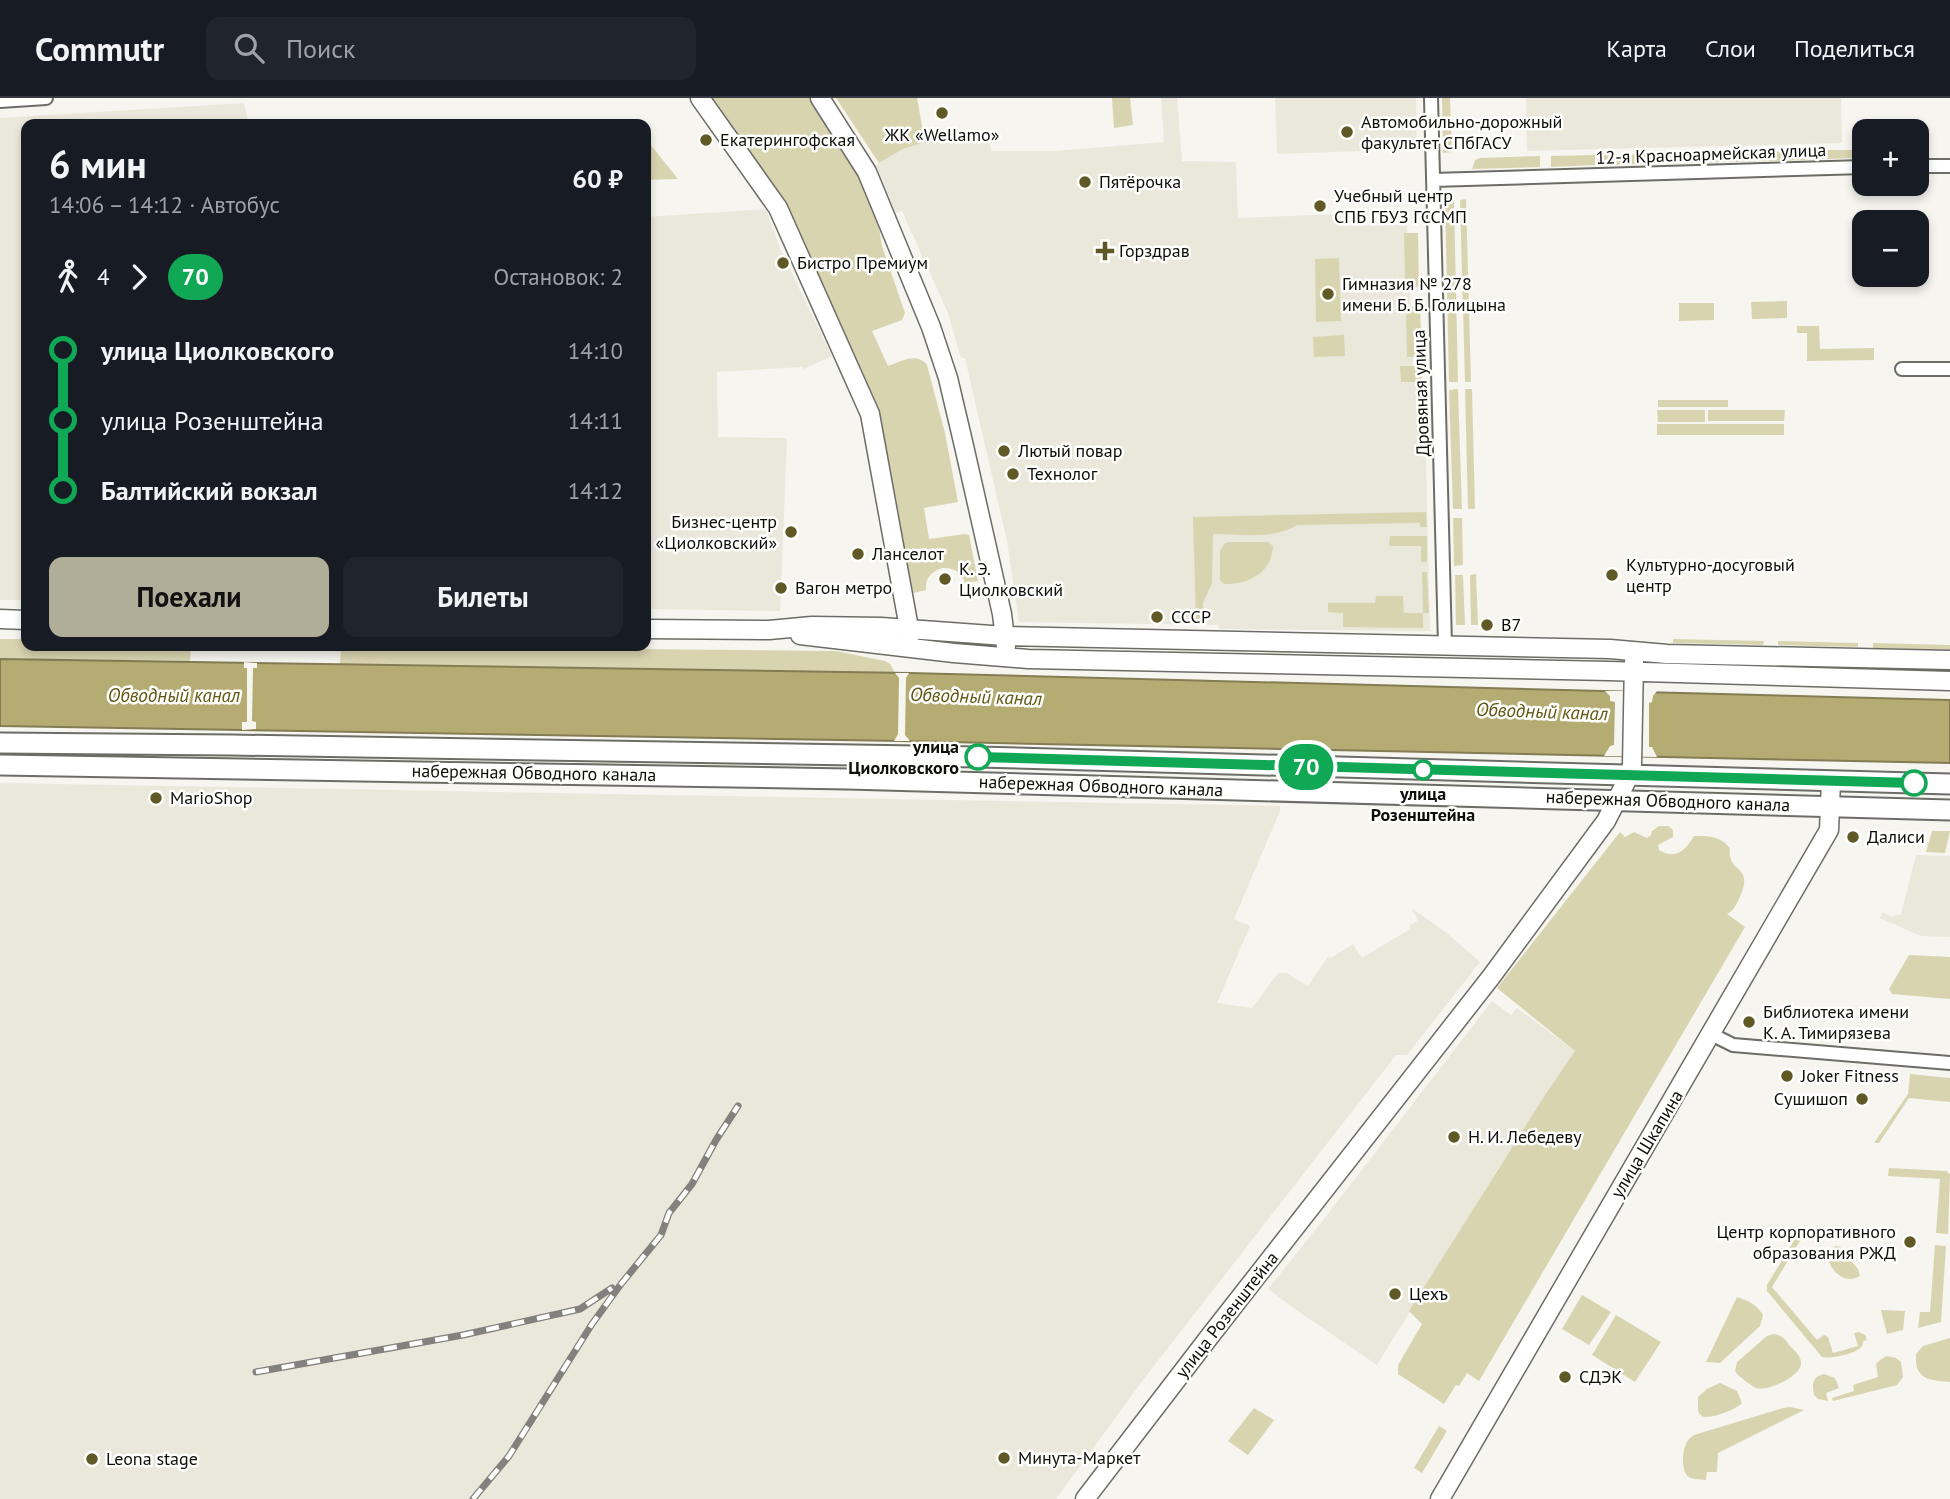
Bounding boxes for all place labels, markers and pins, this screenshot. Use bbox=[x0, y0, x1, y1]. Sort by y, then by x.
marker: ЖК «Wellamo» bbox=[934, 105, 950, 121]
place label: Автомобильно-дорожный факультет СПбГАСУ bbox=[1361, 110, 1562, 154]
place label: ЖК «Wellamo» bbox=[884, 123, 999, 146]
marker: Автомобильно-дорожный факультет СПбГАСУ bbox=[1339, 124, 1355, 140]
place label: Екатерингофская bbox=[720, 128, 855, 151]
marker: Екатерингофская bbox=[698, 132, 714, 148]
place label: Пятёрочка bbox=[1099, 170, 1181, 193]
marker: Пятёрочка bbox=[1077, 174, 1093, 190]
place label: Учебный центр СПБ ГБУЗ ГССМП bbox=[1334, 184, 1467, 228]
marker: Учебный центр СПБ ГБУЗ ГССМП bbox=[1312, 198, 1328, 214]
place label: Горздрав bbox=[1119, 239, 1190, 262]
marker: Горздрав bbox=[1097, 243, 1113, 259]
place label: Бистро Премиум bbox=[797, 251, 928, 274]
marker: Бистро Премиум bbox=[775, 255, 791, 271]
place label: Гимназия № 278 имени Б. Б. Голицына bbox=[1342, 272, 1506, 316]
marker: Гимназия № 278 имени Б. Б. Голицына bbox=[1320, 286, 1336, 302]
place label: Лютый повар bbox=[1017, 439, 1123, 462]
marker: Лютый повар bbox=[996, 443, 1012, 459]
place label: Технолог bbox=[1027, 462, 1098, 485]
marker: Технолог bbox=[1005, 466, 1021, 482]
place label: Бизнес-центр «Циолковский» bbox=[656, 510, 777, 554]
marker: Бизнес-центр «Циолковский» bbox=[783, 524, 799, 540]
place label: Ланселот bbox=[871, 542, 945, 565]
marker: Ланселот bbox=[850, 546, 866, 562]
place label: Культурно-досуговый центр bbox=[1626, 553, 1795, 597]
place label: К. Э. Циолковский bbox=[959, 557, 1063, 601]
marker: Культурно-досуговый центр bbox=[1604, 567, 1620, 583]
marker: К. Э. Циолковский bbox=[937, 571, 953, 587]
place label: Вагон метро bbox=[795, 576, 892, 599]
marker: Вагон метро bbox=[773, 580, 789, 596]
place label: СССР bbox=[1171, 605, 1211, 628]
marker: СССР bbox=[1149, 609, 1165, 625]
place label: В7 bbox=[1501, 613, 1521, 636]
marker: В7 bbox=[1479, 617, 1495, 633]
place label: улица Циолковского bbox=[848, 735, 959, 779]
marker: улица Циолковского bbox=[965, 744, 991, 770]
marker: улица Розенштейна bbox=[1413, 760, 1433, 780]
unlabelled marker bbox=[1901, 770, 1927, 796]
place label: улица Розенштейна bbox=[1371, 782, 1475, 826]
place label: MarioShop bbox=[170, 786, 253, 809]
marker: MarioShop bbox=[148, 790, 164, 806]
place label: Далиси bbox=[1867, 825, 1925, 848]
marker: Далиси bbox=[1845, 829, 1861, 845]
place label: Библиотека имени К. А. Тимирязева bbox=[1763, 1000, 1909, 1044]
marker: Библиотека имени К. А. Тимирязева bbox=[1741, 1014, 1757, 1030]
place label: Joker Fitness bbox=[1800, 1064, 1899, 1087]
marker: Joker Fitness bbox=[1779, 1068, 1795, 1084]
place label: Сушишоп bbox=[1774, 1087, 1848, 1110]
marker: Сушишоп bbox=[1854, 1091, 1870, 1107]
place label: Н. И. Лебедеву bbox=[1468, 1125, 1582, 1148]
marker: Н. И. Лебедеву bbox=[1446, 1129, 1462, 1145]
place label: Центр корпоративного образования РЖД bbox=[1716, 1220, 1896, 1264]
marker: Центр корпоративного образования РЖД bbox=[1902, 1234, 1918, 1250]
place label: Цехъ bbox=[1409, 1282, 1448, 1305]
marker: Цехъ bbox=[1387, 1286, 1403, 1302]
place label: СДЭК bbox=[1579, 1365, 1622, 1388]
marker: СДЭК bbox=[1557, 1369, 1573, 1385]
place label: Минута-Маркет bbox=[1018, 1446, 1141, 1469]
place label: Leona stage bbox=[106, 1447, 198, 1470]
marker: Минута-Маркет bbox=[996, 1450, 1012, 1466]
marker: Leona stage bbox=[84, 1451, 100, 1467]

